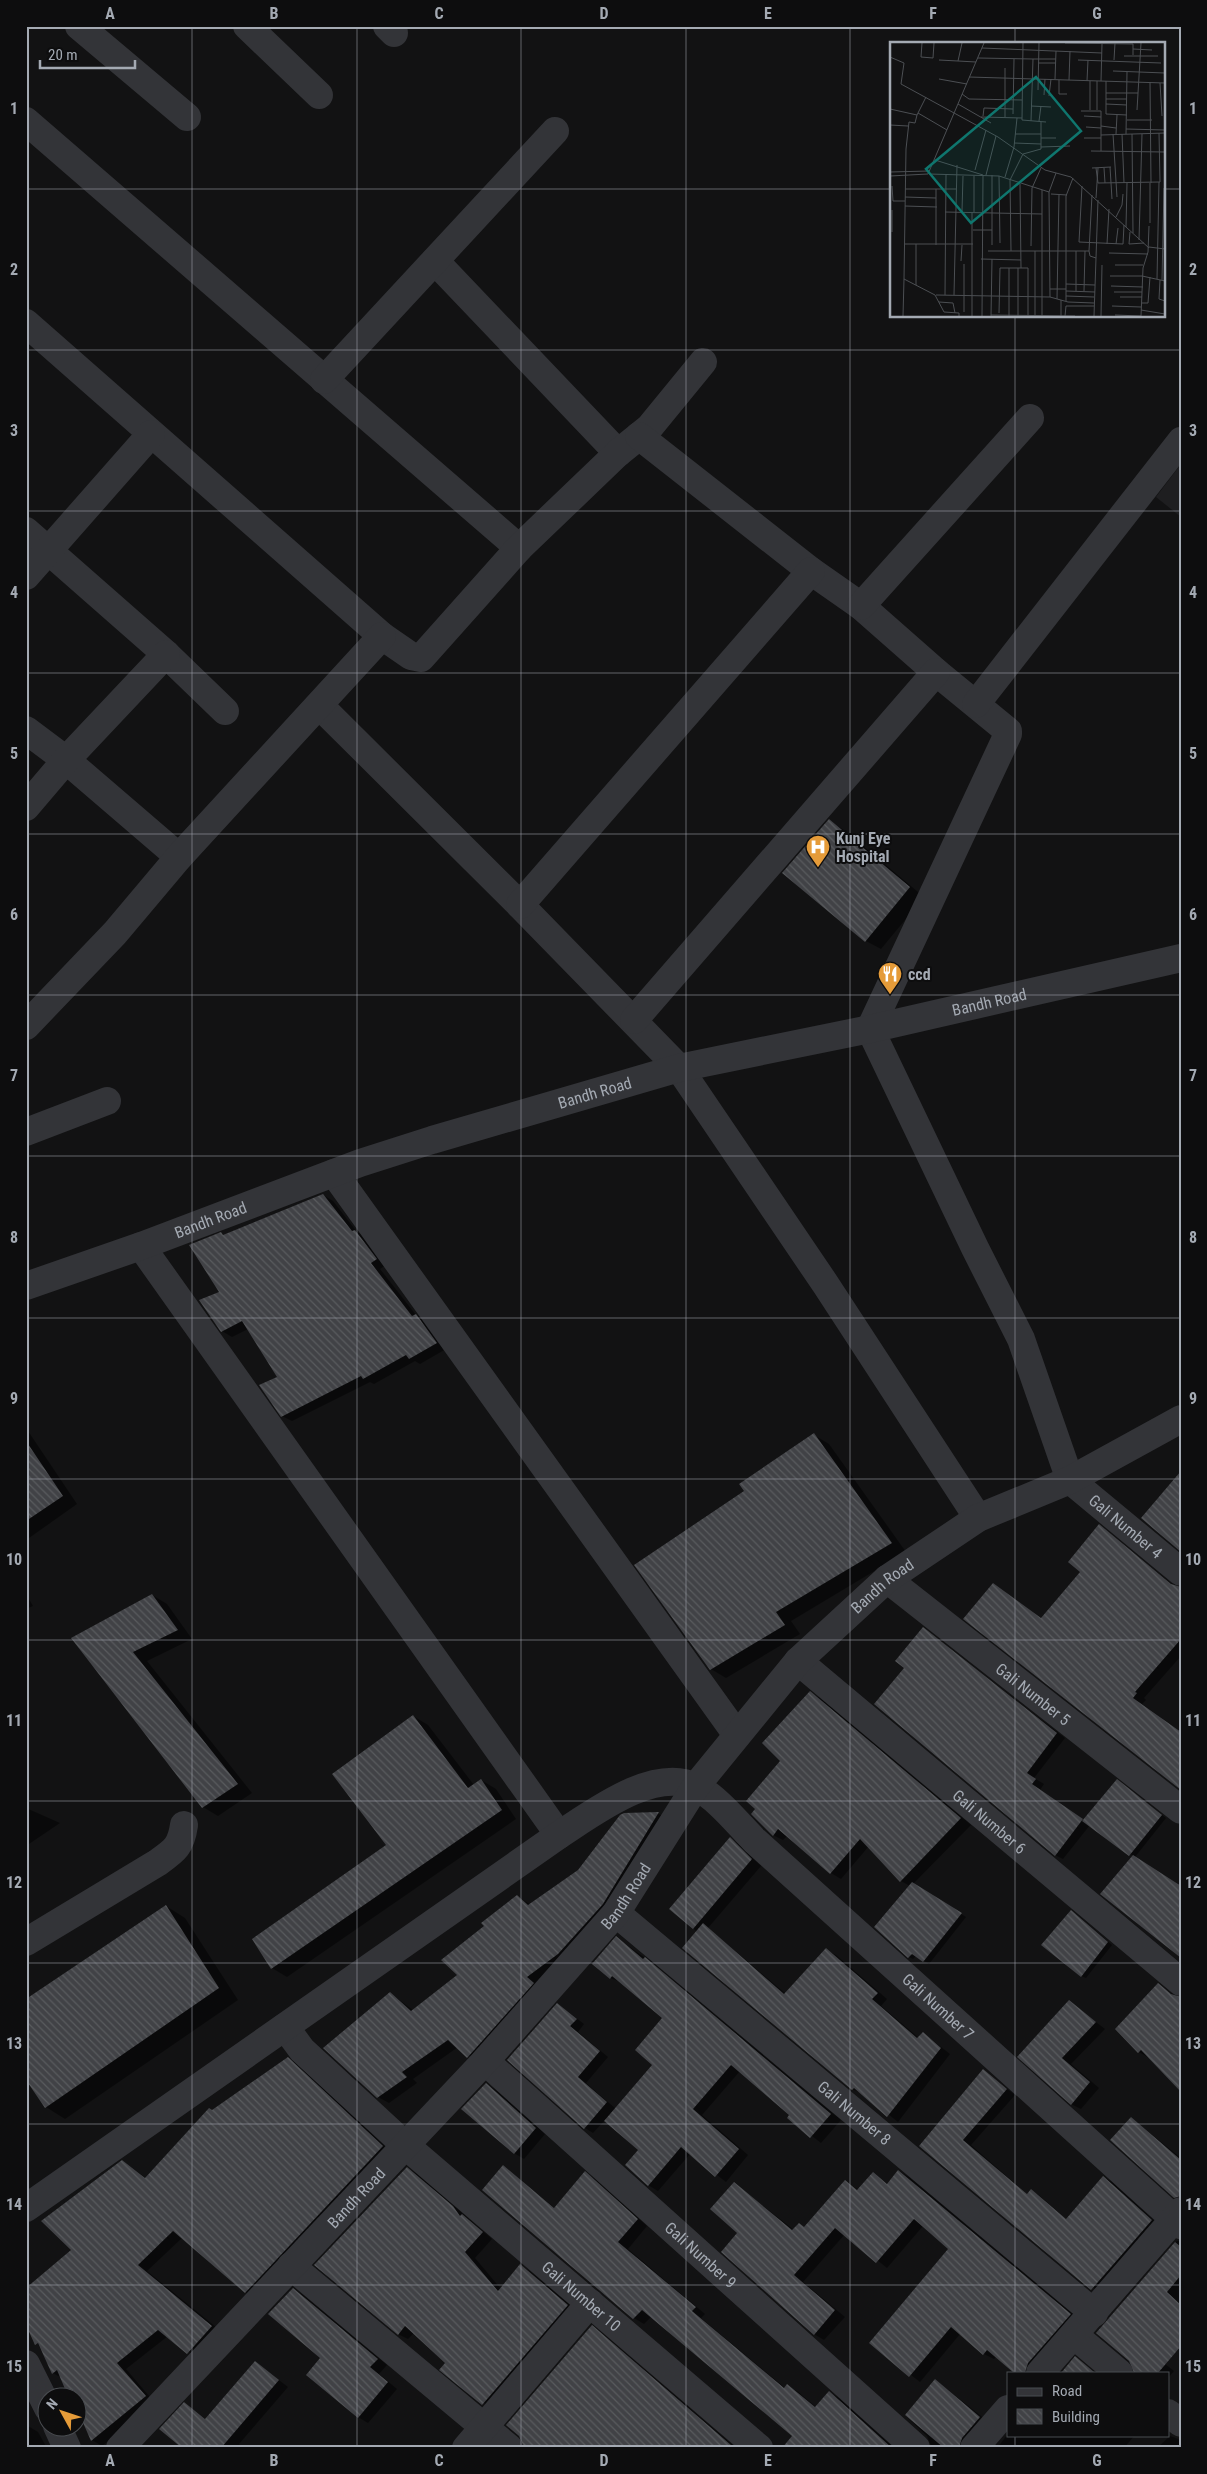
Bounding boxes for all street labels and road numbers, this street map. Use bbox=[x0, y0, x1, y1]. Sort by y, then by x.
street label: Bandh Road bbox=[950, 984, 1028, 1019]
street label: Bandh Road bbox=[556, 1073, 634, 1112]
street label: Bandh Road bbox=[172, 1197, 249, 1242]
street label: Gali Number 4 bbox=[1085, 1490, 1167, 1562]
street label: Bandh Road bbox=[847, 1555, 917, 1617]
street label: Gali Number 5 bbox=[992, 1659, 1074, 1729]
street label: Gali Number 6 bbox=[949, 1786, 1030, 1858]
street label: Bandh Road bbox=[597, 1860, 655, 1933]
street label: Gali Number 7 bbox=[899, 1969, 978, 2043]
street label: Gali Number 8 bbox=[814, 2077, 895, 2149]
street label: Bandh Road bbox=[323, 2164, 389, 2232]
street label: Gali Number 9 bbox=[661, 2218, 740, 2292]
street label: Gali Number 10 bbox=[538, 2257, 625, 2335]

